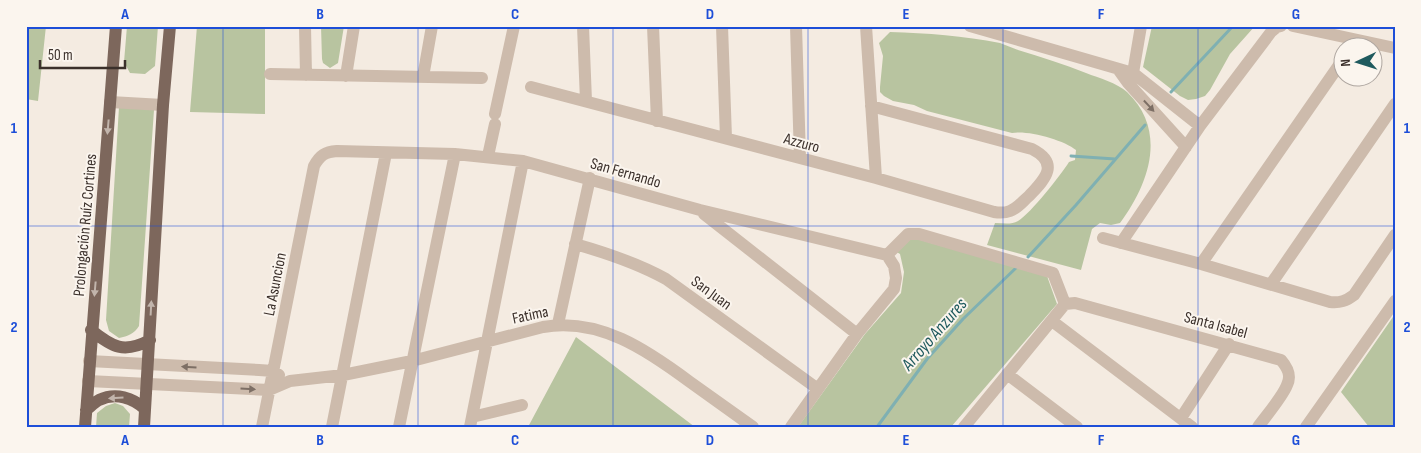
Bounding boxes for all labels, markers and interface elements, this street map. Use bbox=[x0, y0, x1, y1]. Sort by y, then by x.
text: A bbox=[120, 5, 129, 24]
text: B bbox=[316, 5, 324, 24]
text: C bbox=[511, 5, 519, 24]
text: D bbox=[706, 5, 714, 24]
text: E bbox=[903, 5, 910, 24]
text: F bbox=[1098, 5, 1105, 24]
text: G bbox=[1292, 5, 1300, 24]
scale bar bbox=[40, 38, 125, 70]
north arrow bbox=[1334, 38, 1384, 88]
text: 50 m bbox=[48, 46, 73, 65]
text: N bbox=[1337, 59, 1354, 67]
one-way arrow bbox=[1143, 100, 1155, 112]
text: 1 bbox=[11, 119, 18, 138]
one-way arrow bbox=[104, 119, 112, 135]
text: 1 bbox=[1404, 119, 1411, 138]
street label: Azzuro bbox=[781, 129, 822, 157]
street label: Prolongación Ruíz Cortines bbox=[70, 153, 101, 297]
street label: San Fernando bbox=[588, 154, 663, 193]
street label: La Asuncion bbox=[260, 251, 291, 317]
street label: San Juan bbox=[687, 272, 735, 314]
one-way arrow bbox=[90, 281, 98, 297]
water label: Arroyo Anzures bbox=[897, 293, 972, 376]
one-way arrow bbox=[148, 300, 156, 316]
street label: Fatima bbox=[511, 302, 550, 329]
street label: Santa Isabel bbox=[1182, 308, 1249, 343]
text: 2 bbox=[10, 318, 18, 337]
text: 2 bbox=[1403, 318, 1411, 337]
one-way arrow bbox=[181, 363, 197, 371]
one-way arrow bbox=[240, 385, 256, 393]
one-way arrow bbox=[108, 394, 124, 402]
text: A bbox=[120, 431, 129, 450]
text: B bbox=[316, 431, 324, 450]
text: C bbox=[511, 431, 519, 450]
text: D bbox=[706, 431, 714, 450]
text: E bbox=[903, 431, 910, 450]
text: F bbox=[1098, 431, 1105, 450]
text: G bbox=[1292, 431, 1300, 450]

